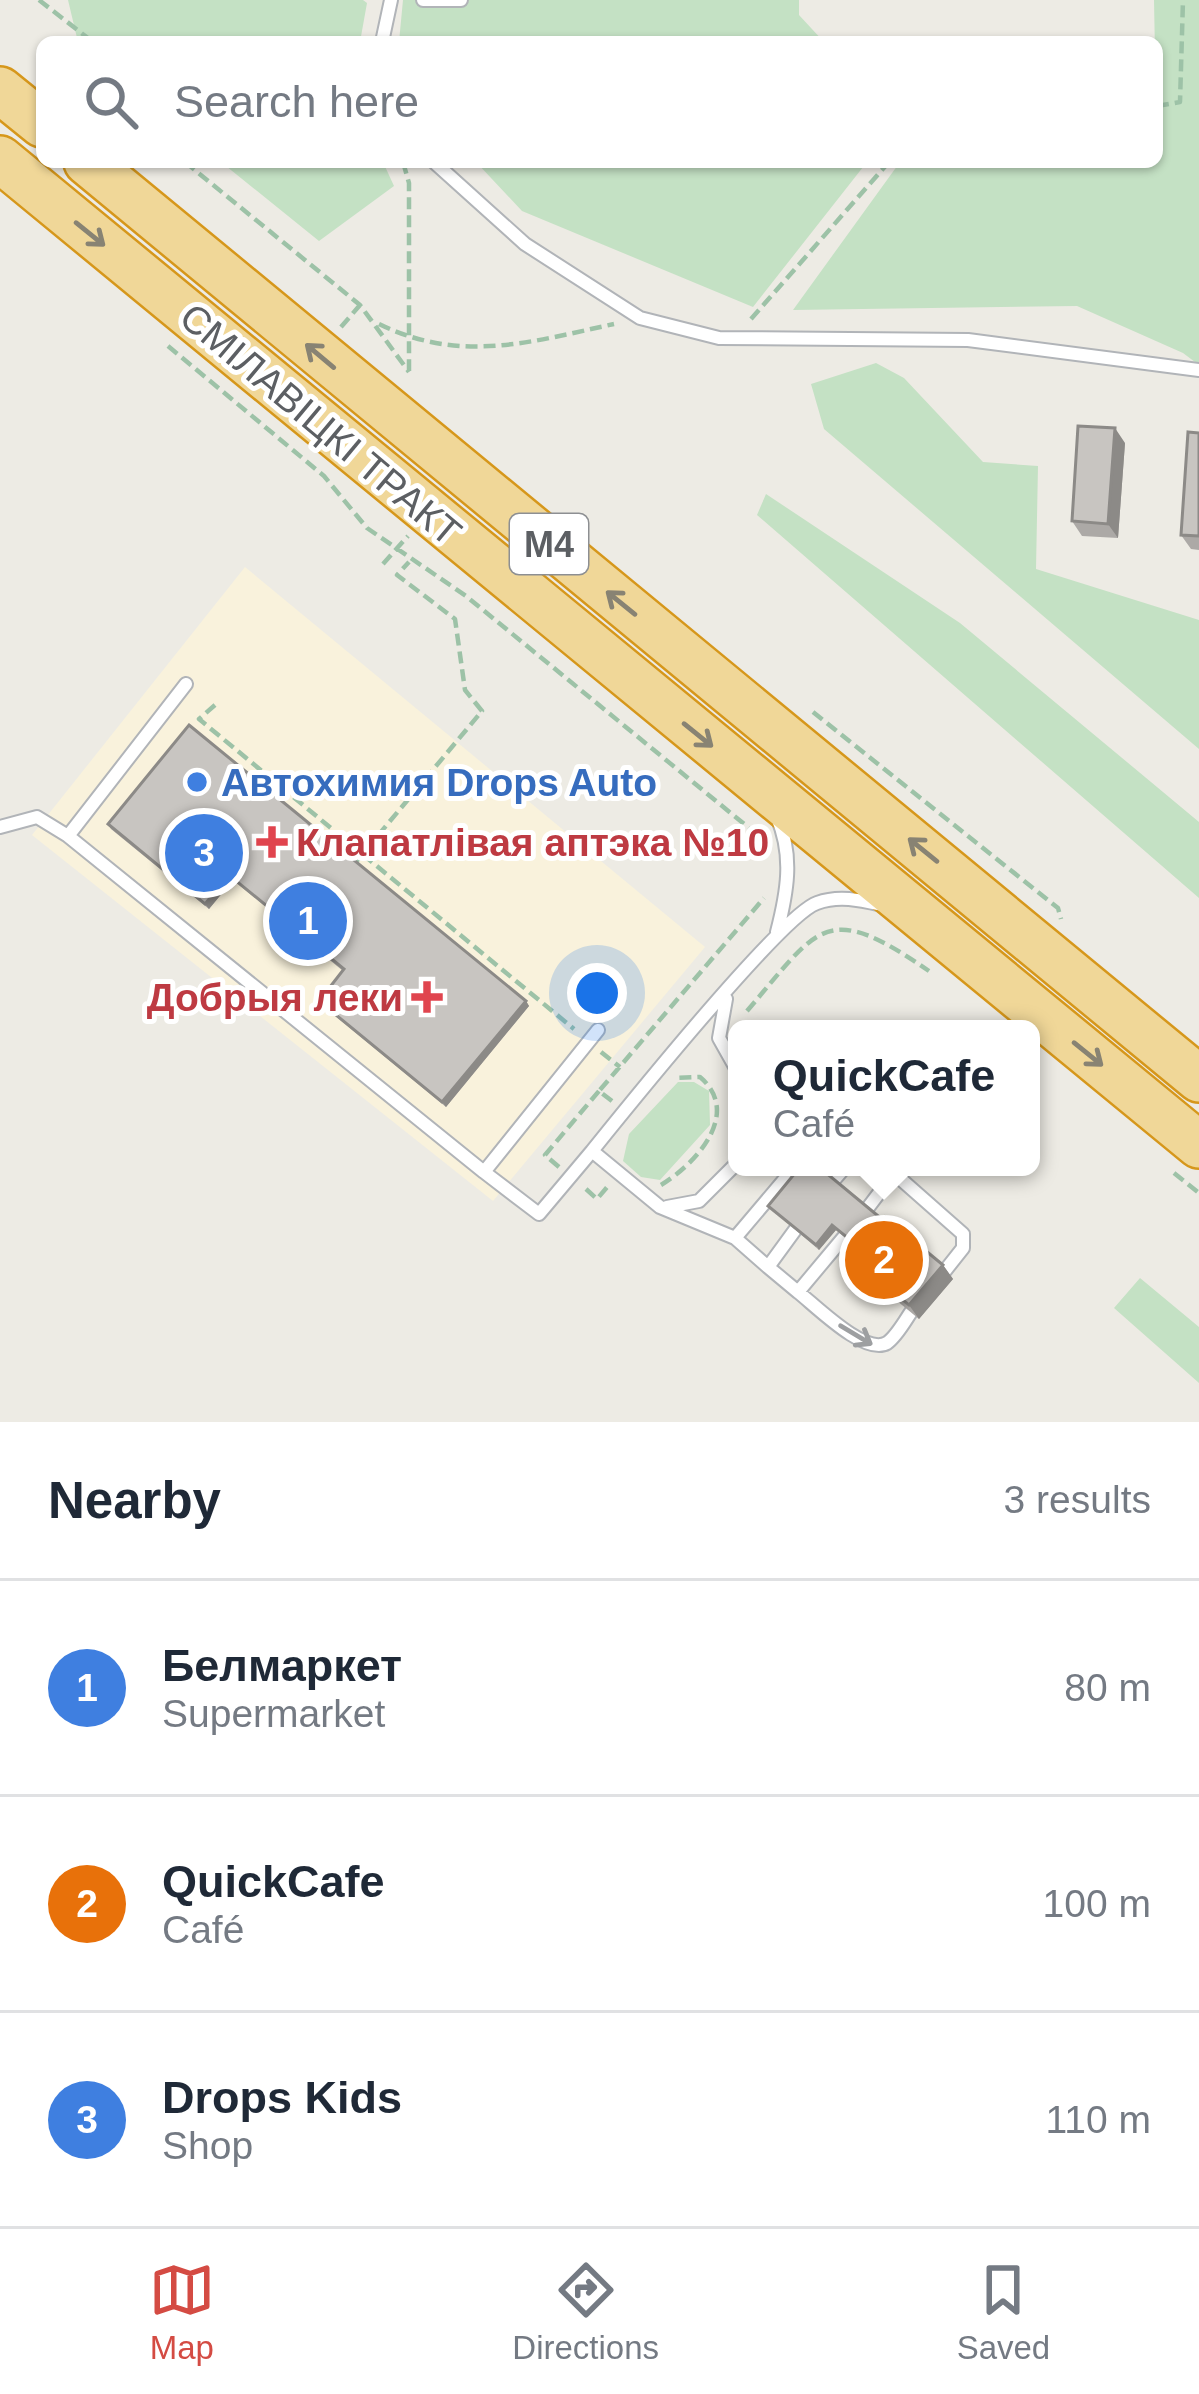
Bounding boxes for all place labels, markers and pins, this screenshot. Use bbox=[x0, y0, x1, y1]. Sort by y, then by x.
place label: Автохимия Drops Auto bbox=[221, 761, 657, 804]
marker: Автохимия Drops Auto bbox=[184, 769, 210, 795]
pin: 3 bbox=[165, 808, 243, 898]
place label: Клапатлівая аптэка №10 bbox=[296, 821, 769, 864]
marker: Клапатлівая аптэка №10 bbox=[259, 829, 285, 855]
pin: 1 bbox=[269, 876, 347, 966]
place label: Добрыя леки bbox=[147, 976, 403, 1019]
marker: Добрыя леки bbox=[414, 984, 440, 1010]
pin: 2 bbox=[845, 1215, 923, 1305]

